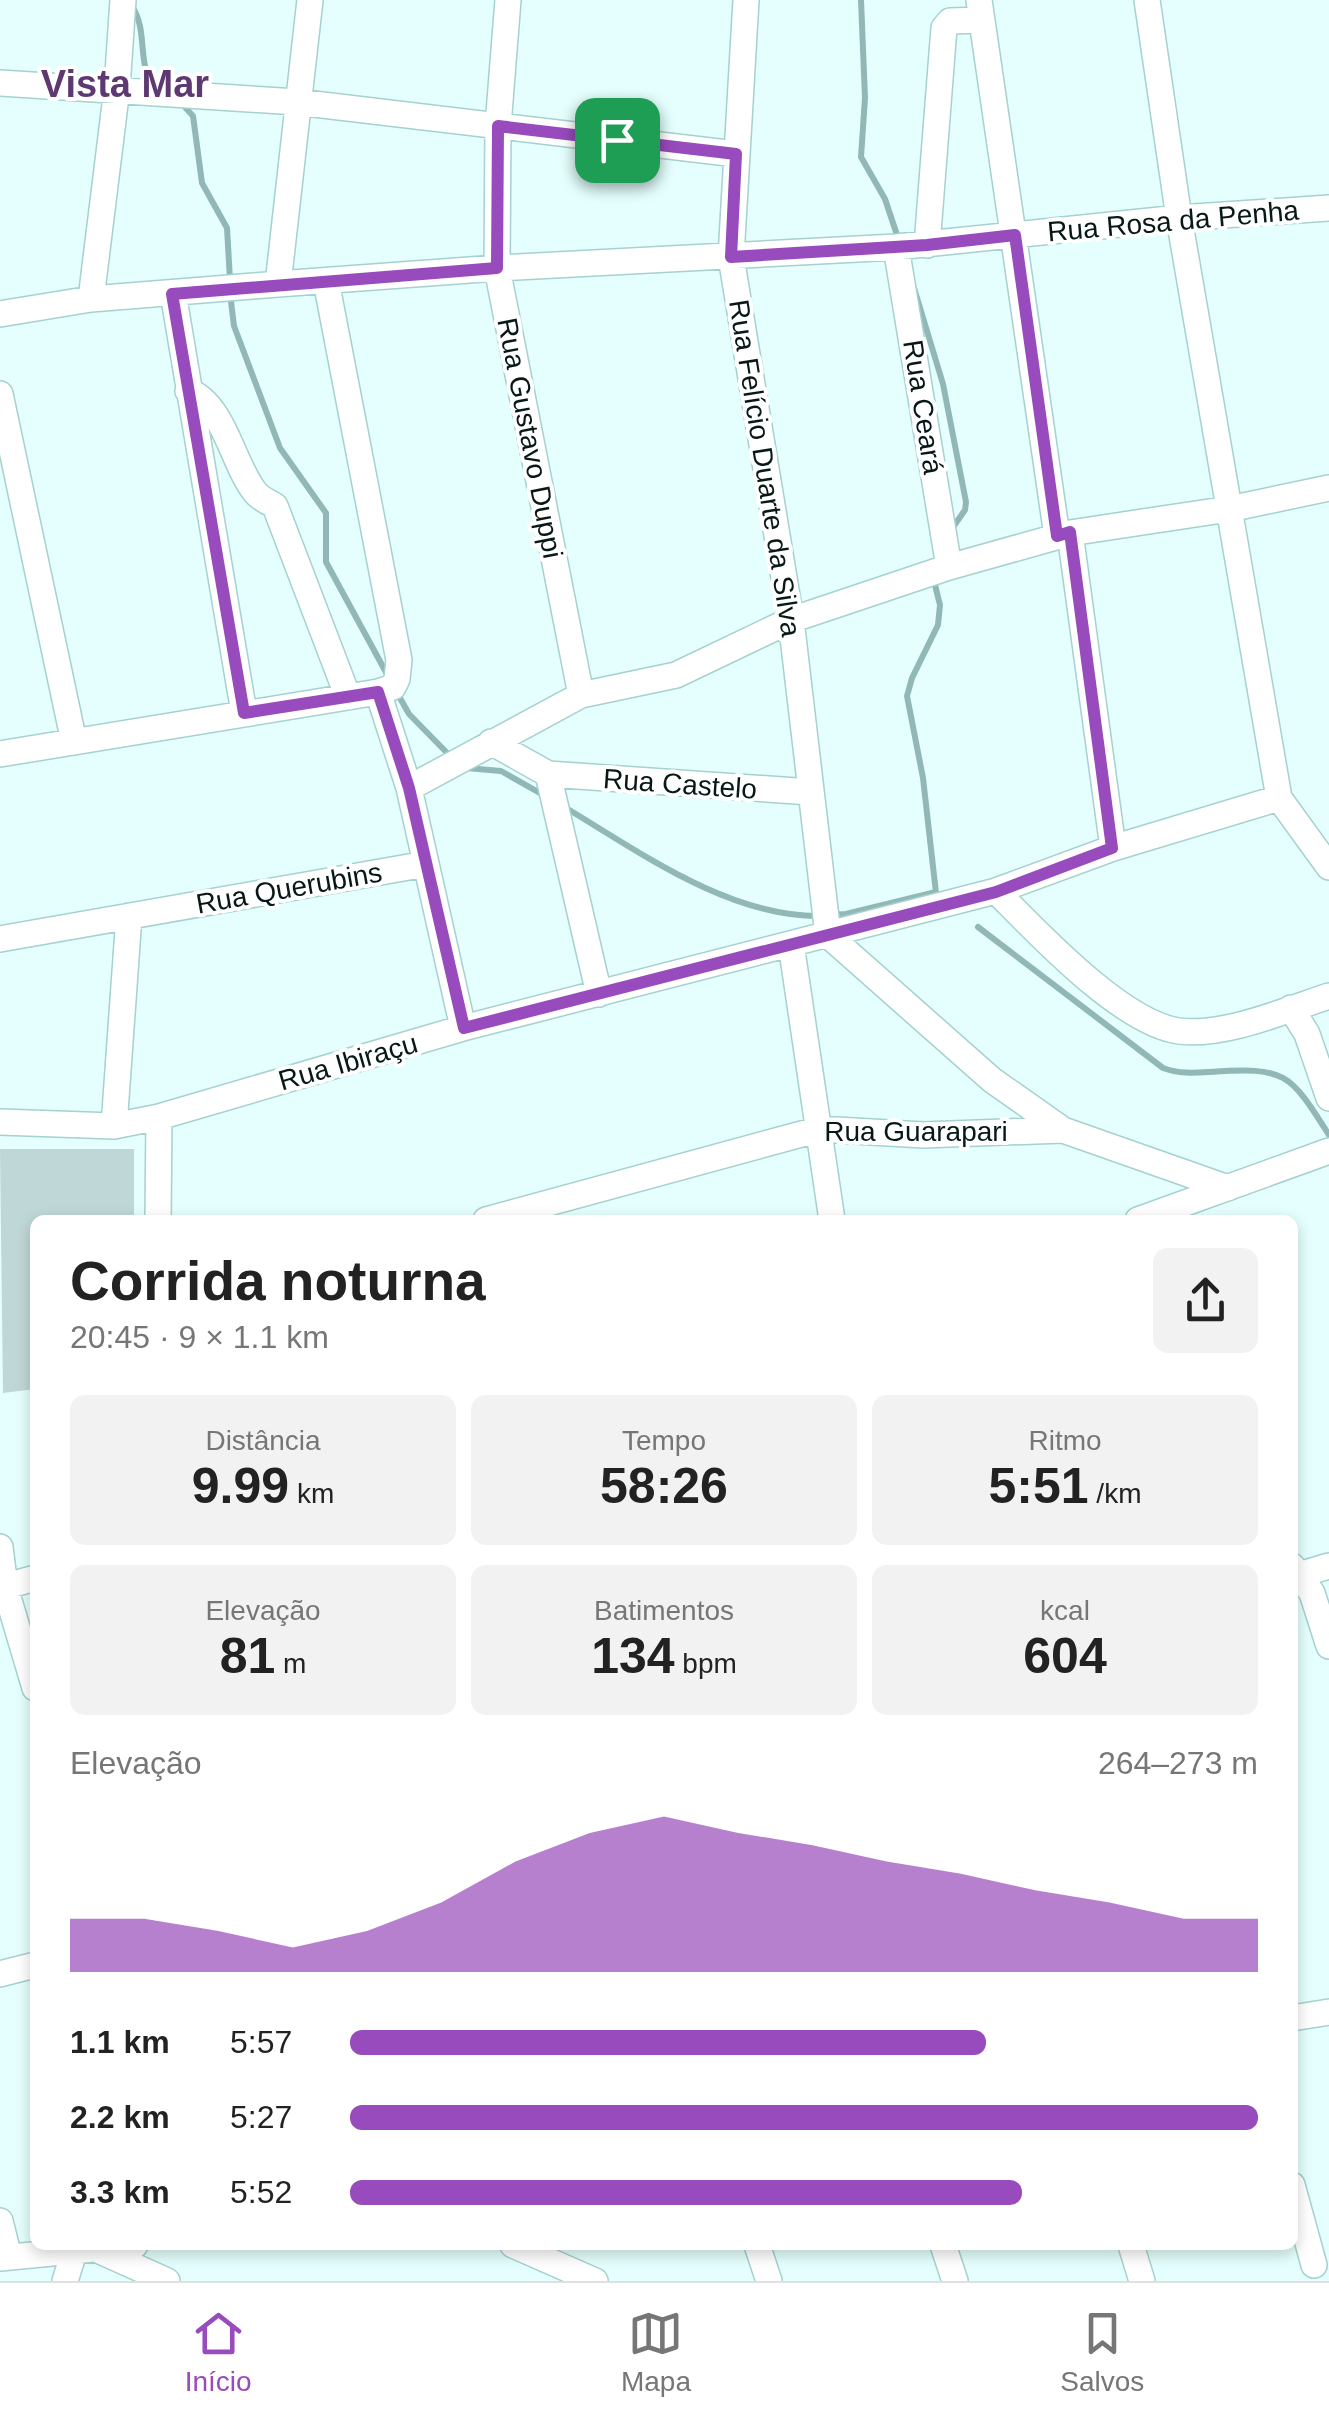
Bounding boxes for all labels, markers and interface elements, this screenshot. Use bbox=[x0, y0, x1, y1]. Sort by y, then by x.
district label: Vista Mar bbox=[41, 63, 209, 105]
pin bbox=[575, 98, 660, 183]
icon: arrive bbox=[590, 113, 645, 168]
street label: Rua Rosa da Penha bbox=[1046, 195, 1300, 247]
street label: Rua Felício Duarte da Silva bbox=[723, 297, 807, 639]
street label: Rua Gustavo Duppi bbox=[491, 315, 569, 561]
street label: Rua Ceará bbox=[897, 338, 949, 477]
street label: Rua Castelo bbox=[602, 763, 758, 805]
street label: Rua Querubins bbox=[194, 856, 384, 920]
street label: Rua Ibiraçu bbox=[275, 1027, 421, 1097]
street label: Rua Guarapari bbox=[824, 1116, 1008, 1147]
button: share bbox=[1153, 1248, 1258, 1353]
text: Corrida noturna bbox=[70, 1250, 486, 1312]
text: 20:45 · 9 × 1.1 km bbox=[70, 1319, 329, 1355]
text: Distância bbox=[205, 1425, 321, 1456]
text: Tempo bbox=[622, 1425, 706, 1456]
text: Ritmo bbox=[1028, 1425, 1102, 1456]
text: 9.99 bbox=[192, 1458, 289, 1514]
text: 58:26 bbox=[600, 1458, 728, 1514]
text: 5:51 bbox=[989, 1458, 1089, 1514]
text: km bbox=[289, 1478, 334, 1509]
text: /km bbox=[1089, 1478, 1141, 1509]
text: Elevação bbox=[205, 1595, 321, 1626]
text: Batimentos bbox=[594, 1595, 734, 1626]
text: kcal bbox=[1040, 1595, 1090, 1626]
text: 81 bbox=[220, 1628, 275, 1684]
text: 134 bbox=[591, 1628, 675, 1684]
text: 604 bbox=[1023, 1628, 1107, 1684]
text: m bbox=[275, 1648, 306, 1679]
text: bpm bbox=[675, 1648, 737, 1679]
text: Elevação bbox=[70, 1745, 202, 1781]
text: 264–273 m bbox=[1098, 1745, 1258, 1781]
text: 1.1 km bbox=[70, 2024, 170, 2060]
text: 5:57 bbox=[230, 2024, 292, 2060]
text: 2.2 km bbox=[70, 2099, 170, 2135]
text: 5:27 bbox=[230, 2099, 292, 2135]
text: 3.3 km bbox=[70, 2174, 170, 2210]
text: 5:52 bbox=[230, 2174, 292, 2210]
tab: Início bbox=[185, 2306, 252, 2398]
tab: Mapa bbox=[621, 2306, 691, 2398]
tab: Salvos bbox=[1060, 2306, 1144, 2398]

